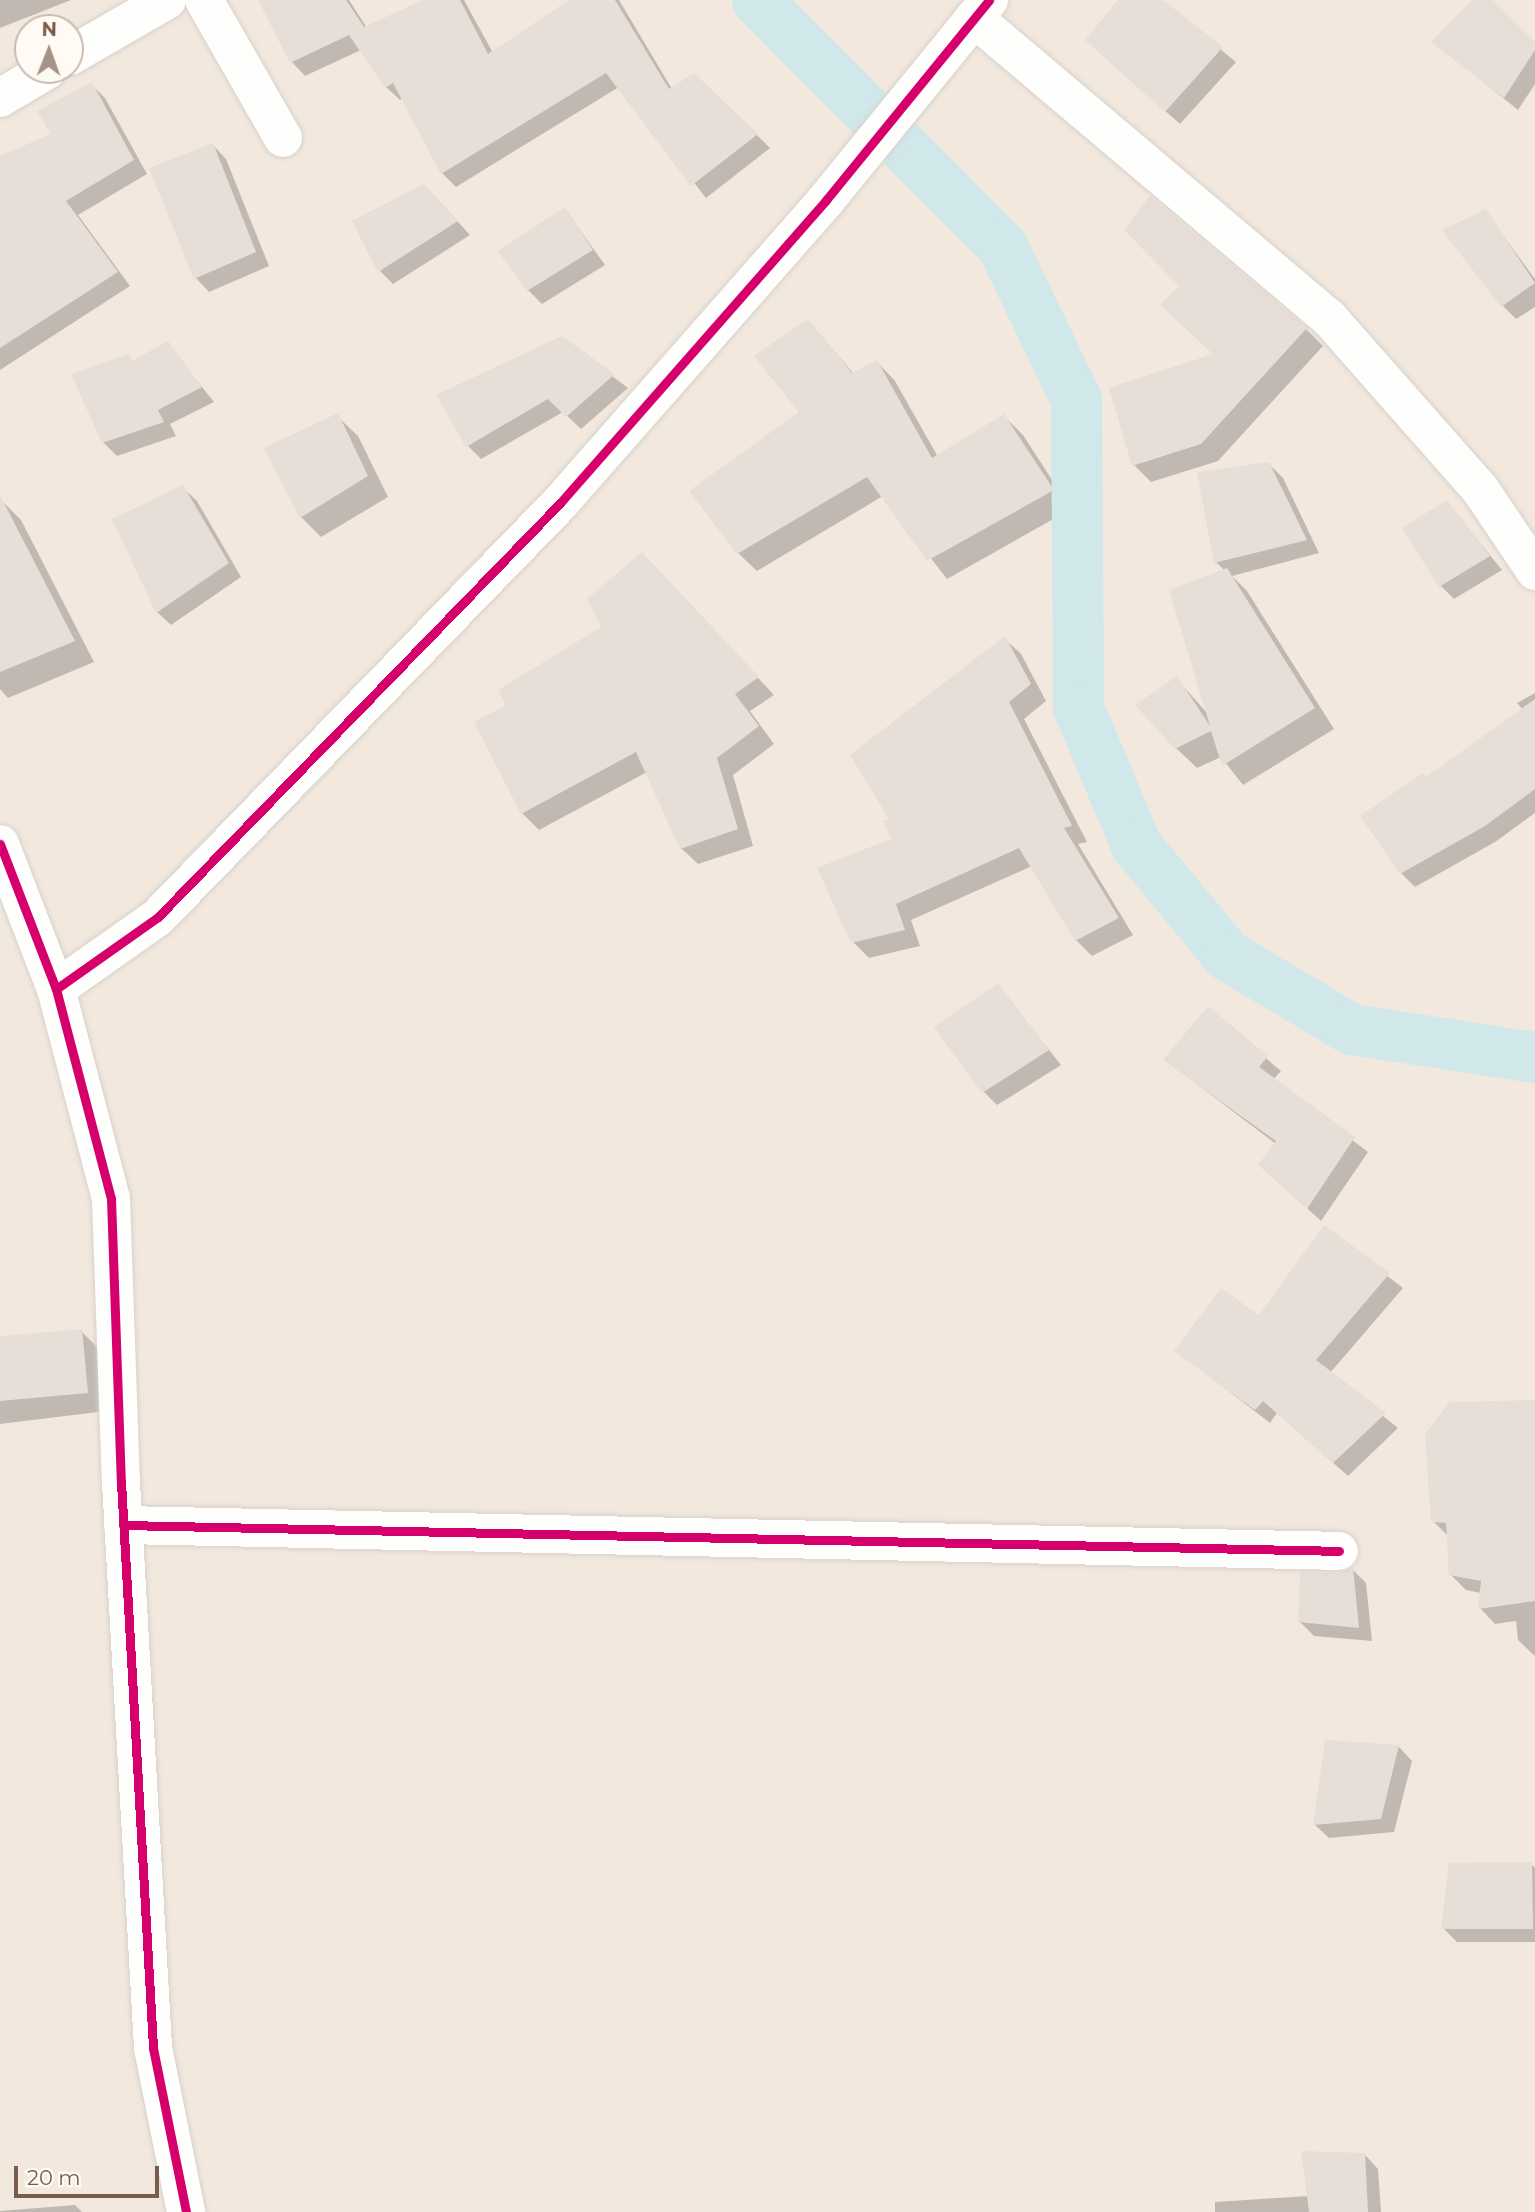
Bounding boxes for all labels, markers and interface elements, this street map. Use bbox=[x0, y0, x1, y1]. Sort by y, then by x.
north arrow bbox=[14, 14, 84, 84]
text: N bbox=[41, 18, 57, 41]
scale bar bbox=[18, 2152, 163, 2196]
text: 20 m bbox=[27, 2165, 81, 2190]

